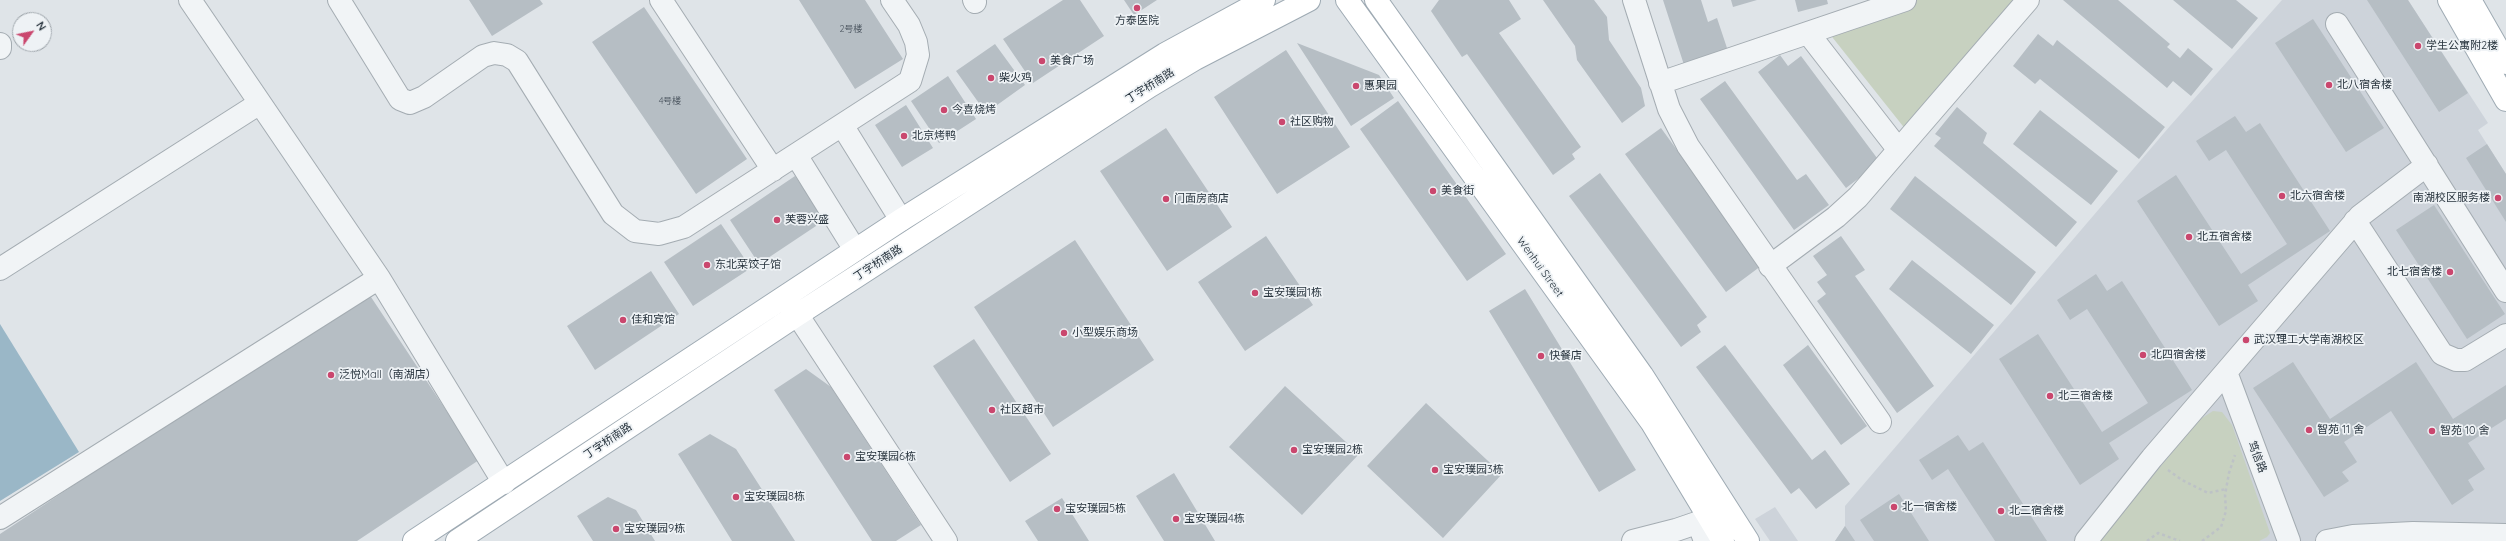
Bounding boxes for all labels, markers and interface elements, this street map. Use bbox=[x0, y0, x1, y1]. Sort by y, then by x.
marker: 方泰医院 bbox=[1132, 3, 1142, 13]
north arrow bbox=[12, 12, 52, 52]
place label: 方泰医院 bbox=[1115, 14, 1159, 28]
text: N bbox=[33, 19, 49, 33]
house number: 2号楼 bbox=[840, 24, 862, 34]
place label: 学生公寓附2楼 bbox=[2426, 39, 2498, 53]
marker: 学生公寓附2楼 bbox=[2413, 41, 2423, 51]
place label: 美食广场 bbox=[1050, 54, 1094, 68]
marker: 美食广场 bbox=[1037, 56, 1047, 66]
street label: 丁字桥南路 bbox=[1123, 66, 1177, 106]
place label: 柴火鸡 bbox=[999, 71, 1032, 85]
marker: 柴火鸡 bbox=[986, 73, 996, 83]
place label: 北八宿舍楼 bbox=[2337, 78, 2392, 92]
place label: 惠果园 bbox=[1364, 79, 1397, 93]
marker: 北八宿舍楼 bbox=[2324, 80, 2334, 90]
marker: 惠果园 bbox=[1351, 81, 1361, 91]
house number: 4号楼 bbox=[659, 96, 681, 106]
place label: 今喜烧烤 bbox=[952, 103, 996, 117]
marker: 今喜烧烤 bbox=[939, 105, 949, 115]
place label: 社区购物 bbox=[1290, 115, 1334, 129]
marker: 社区购物 bbox=[1277, 117, 1287, 127]
place label: 北京烤鸭 bbox=[912, 129, 956, 143]
marker: 北京烤鸭 bbox=[899, 131, 909, 141]
place label: 美食街 bbox=[1441, 184, 1474, 198]
marker: 美食街 bbox=[1428, 186, 1438, 196]
place label: 北六宿舍楼 bbox=[2290, 189, 2345, 203]
marker: 北六宿舍楼 bbox=[2277, 191, 2287, 201]
place label: 南湖校区服务楼 bbox=[2413, 191, 2490, 205]
place label: 门面房商店 bbox=[1174, 192, 1229, 206]
marker: 南湖校区服务楼 bbox=[2493, 193, 2503, 203]
marker: 门面房商店 bbox=[1161, 194, 1171, 204]
place label: 芙蓉兴盛 bbox=[785, 213, 829, 227]
marker: 芙蓉兴盛 bbox=[772, 215, 782, 225]
place label: 北五宿舍楼 bbox=[2197, 230, 2252, 244]
marker: 北五宿舍楼 bbox=[2184, 232, 2194, 242]
street label: Wenhui Street bbox=[1514, 234, 1566, 300]
street label: 丁字桥南路 bbox=[851, 242, 905, 284]
place label: 东北菜饺子馆 bbox=[715, 258, 781, 272]
marker: 东北菜饺子馆 bbox=[702, 260, 712, 270]
place label: 北七宿舍楼 bbox=[2387, 265, 2442, 279]
marker: 北七宿舍楼 bbox=[2445, 267, 2455, 277]
place label: 宝安璞园1栋 bbox=[1263, 286, 1322, 300]
marker: 宝安璞园1栋 bbox=[1250, 288, 1260, 298]
place label: 佳和宾馆 bbox=[631, 313, 675, 327]
marker: 佳和宾馆 bbox=[618, 315, 628, 325]
place label: 小型娱乐商场 bbox=[1072, 326, 1138, 340]
marker: 小型娱乐商场 bbox=[1059, 328, 1069, 338]
place label: 武汉理工大学南湖校区 bbox=[2254, 333, 2364, 347]
marker: 武汉理工大学南湖校区 bbox=[2241, 335, 2251, 345]
place label: 北四宿舍楼 bbox=[2151, 348, 2206, 362]
place label: 快餐店 bbox=[1549, 349, 1582, 363]
marker: 北四宿舍楼 bbox=[2138, 350, 2148, 360]
marker: 快餐店 bbox=[1536, 351, 1546, 361]
place label: 泛悦Mall（南湖店） bbox=[339, 368, 437, 382]
marker: 泛悦Mall（南湖店） bbox=[326, 370, 336, 380]
place label: 北三宿舍楼 bbox=[2058, 389, 2113, 403]
marker: 北三宿舍楼 bbox=[2045, 391, 2055, 401]
place label: 社区超市 bbox=[1000, 403, 1044, 417]
marker: 社区超市 bbox=[987, 405, 997, 415]
street label: 丁字桥南路 bbox=[582, 420, 634, 462]
place label: 智苑 11 舍 bbox=[2317, 423, 2364, 437]
place label: 智苑 10 舍 bbox=[2440, 424, 2490, 438]
marker: 智苑 11 舍 bbox=[2304, 425, 2314, 435]
marker: 智苑 10 舍 bbox=[2427, 426, 2437, 436]
street label: 笃信路 bbox=[2245, 439, 2269, 475]
place label: 宝安璞园2栋 bbox=[1302, 443, 1363, 457]
marker: 宝安璞园2栋 bbox=[1289, 445, 1299, 455]
place label: 宝安璞园6栋 bbox=[855, 450, 916, 464]
marker: 宝安璞园6栋 bbox=[842, 452, 852, 462]
place label: 宝安璞园3栋 bbox=[1443, 463, 1504, 477]
marker: 宝安璞园3栋 bbox=[1430, 465, 1440, 475]
place label: 宝安璞园8栋 bbox=[744, 490, 805, 504]
marker: 宝安璞园8栋 bbox=[731, 492, 741, 502]
place label: 北一宿舍楼 bbox=[1902, 500, 1957, 514]
place label: 宝安璞园5栋 bbox=[1065, 502, 1126, 516]
marker: 北一宿舍楼 bbox=[1889, 502, 1899, 512]
marker: 宝安璞园5栋 bbox=[1052, 504, 1062, 514]
place label: 北二宿舍楼 bbox=[2009, 504, 2064, 518]
marker: 北二宿舍楼 bbox=[1996, 506, 2006, 516]
place label: 宝安璞园4栋 bbox=[1184, 512, 1245, 526]
marker: 宝安璞园4栋 bbox=[1171, 514, 1181, 524]
place label: 宝安璞园9栋 bbox=[624, 522, 685, 536]
marker: 宝安璞园9栋 bbox=[611, 524, 621, 534]

